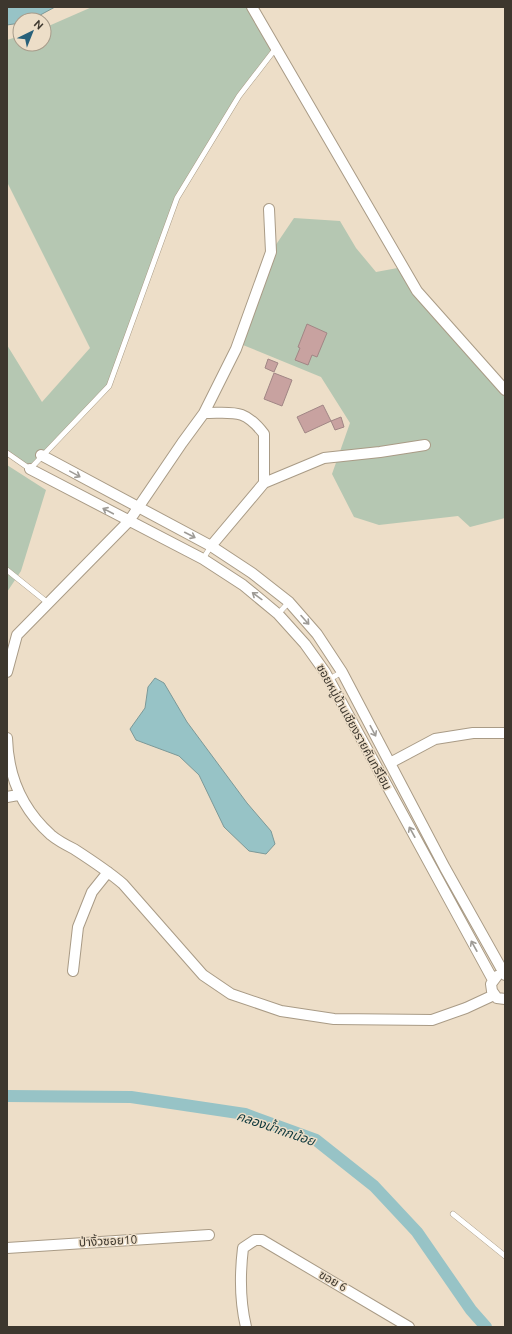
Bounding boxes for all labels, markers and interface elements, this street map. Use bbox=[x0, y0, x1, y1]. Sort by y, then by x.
north arrow bbox=[12, 12, 52, 52]
text: N bbox=[32, 17, 46, 32]
one-way arrow bbox=[69, 470, 81, 478]
one-way arrow bbox=[103, 507, 115, 514]
one-way arrow bbox=[184, 532, 196, 539]
one-way arrow bbox=[252, 592, 263, 600]
one-way arrow bbox=[300, 615, 309, 626]
street label: ซอยหมู่บ้านเชียงรายคันทรีโฮม bbox=[314, 662, 394, 792]
one-way arrow bbox=[370, 725, 377, 737]
one-way arrow bbox=[407, 826, 415, 838]
one-way arrow bbox=[470, 940, 478, 952]
water label: คลองน้ำกกน้อย bbox=[235, 1106, 319, 1148]
street label: ป่างิ้วซอย10 bbox=[78, 1231, 138, 1249]
street label: ฃอย 6 bbox=[317, 1267, 350, 1294]

